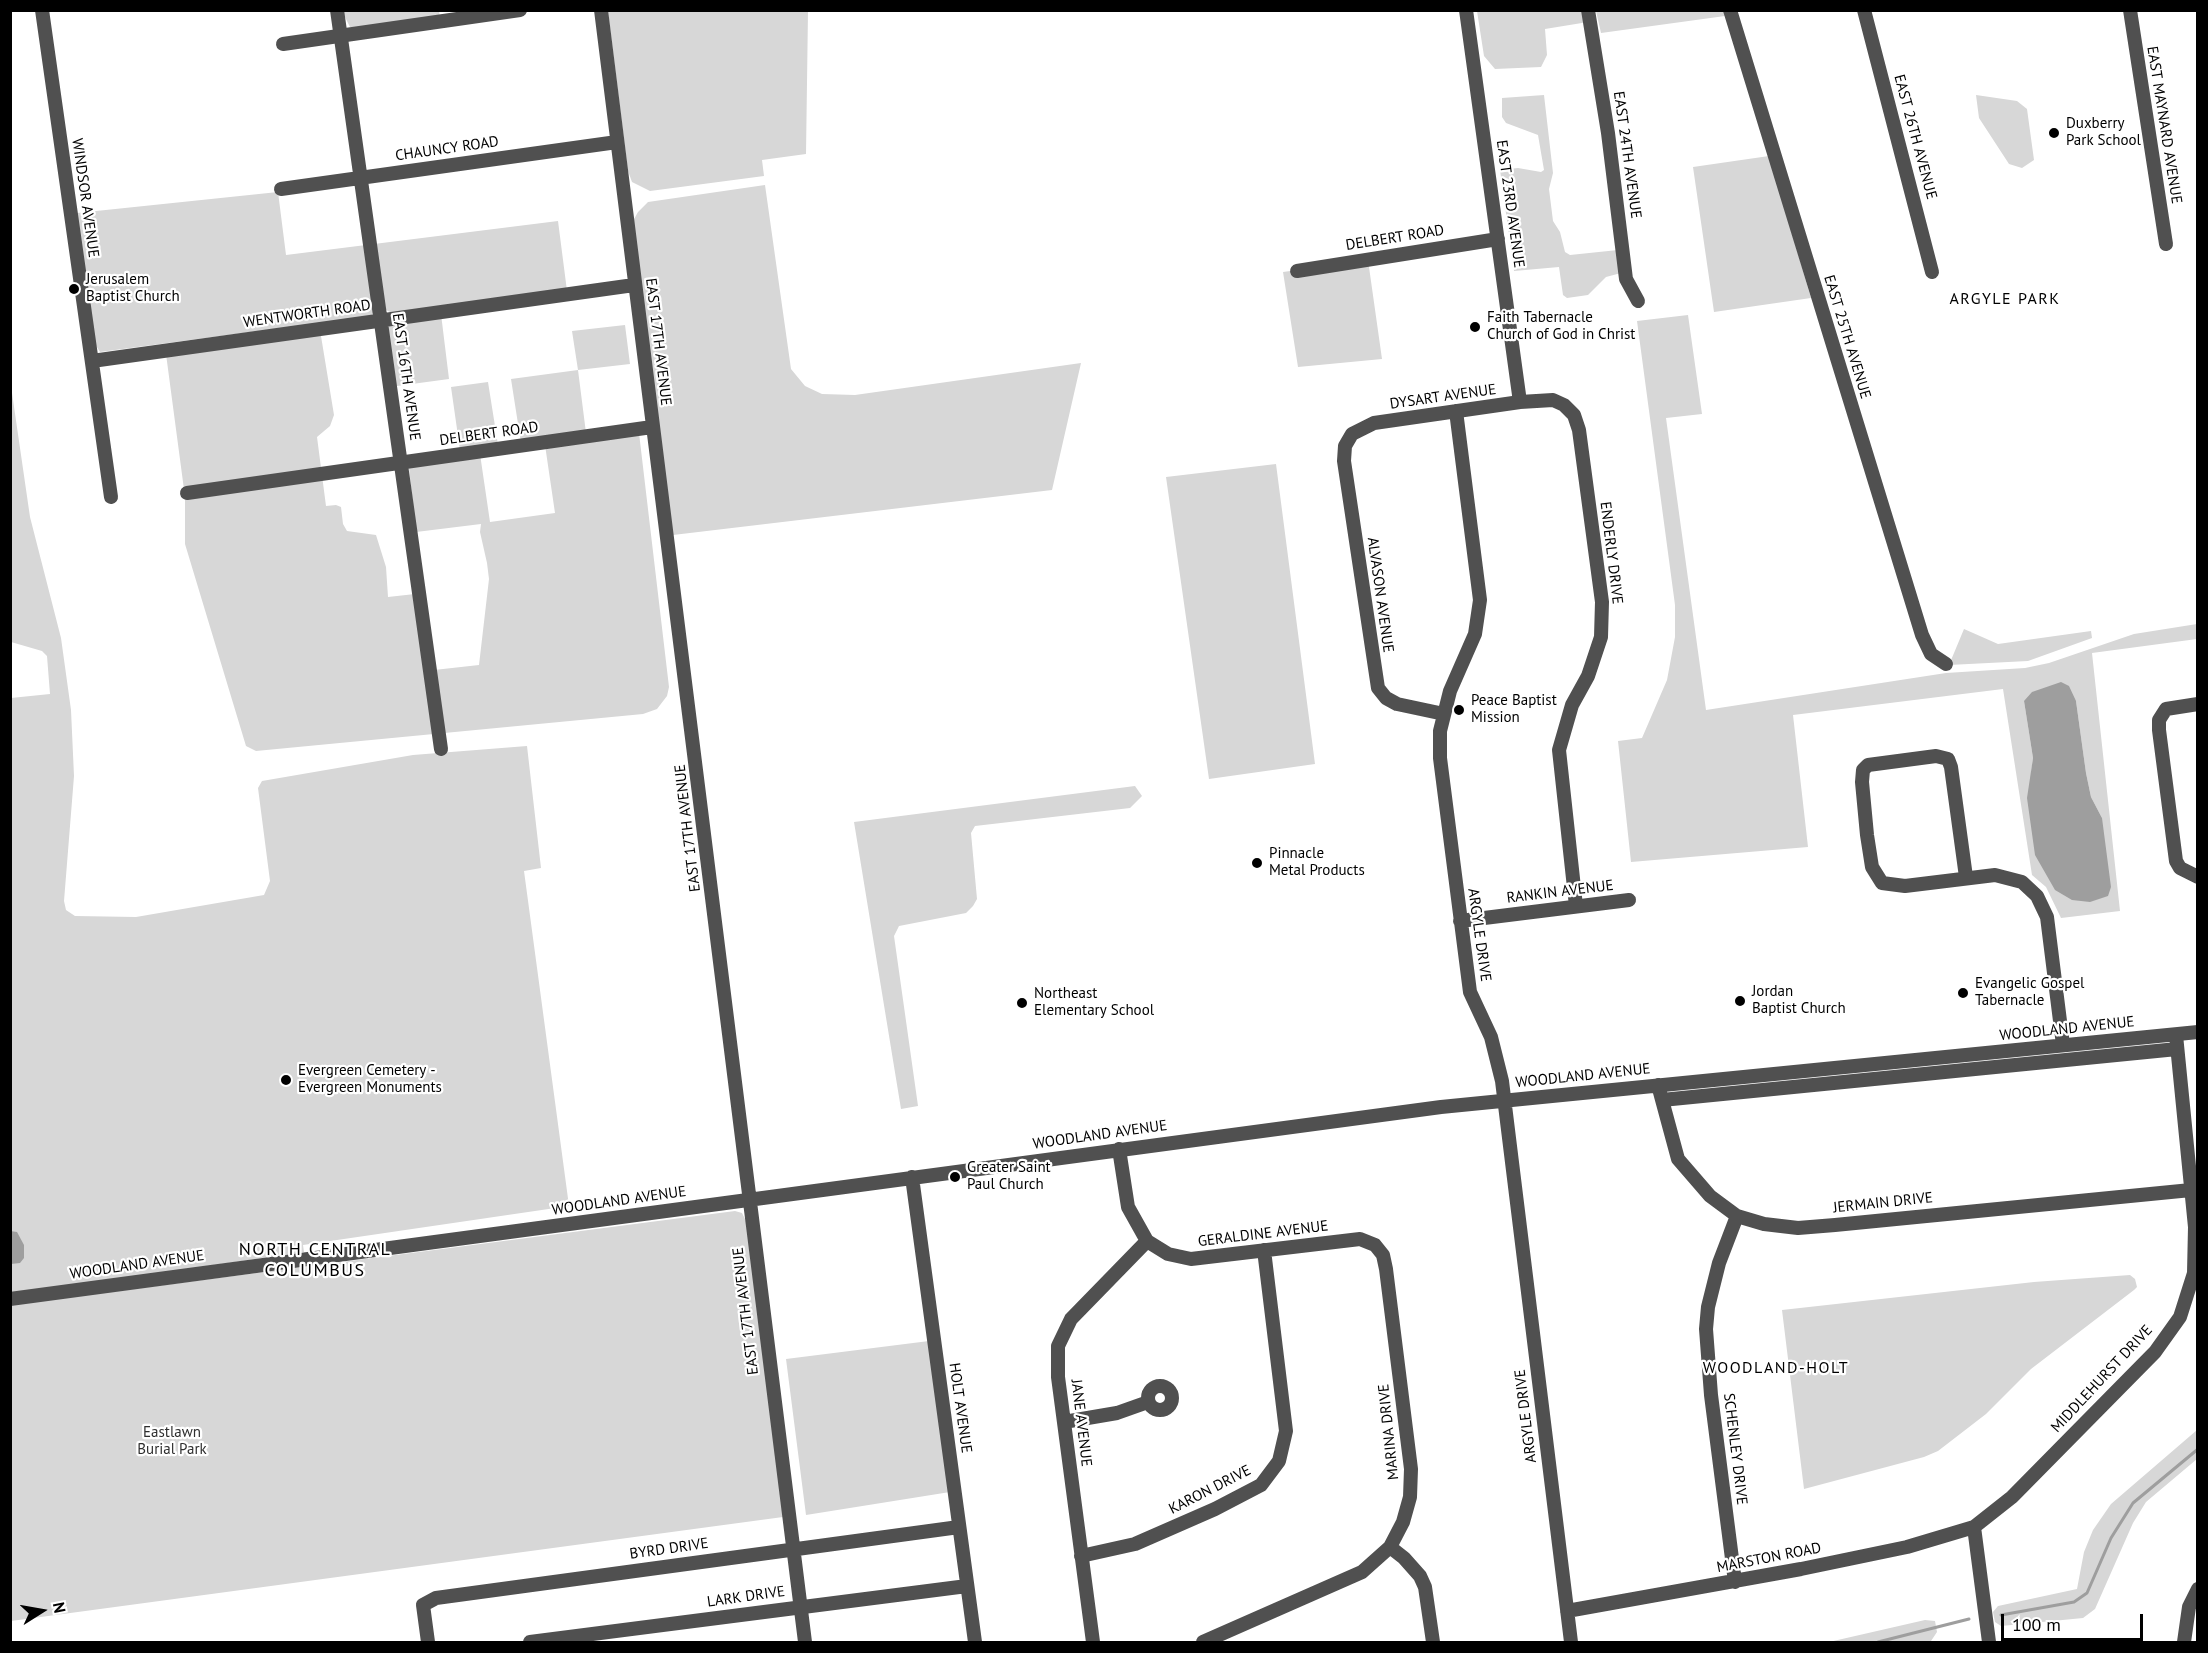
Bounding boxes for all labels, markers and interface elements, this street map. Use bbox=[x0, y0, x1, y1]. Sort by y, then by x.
street label: EAST MAYNARD AVENUE bbox=[2143, 45, 2185, 205]
street label: EAST 26TH AVENUE bbox=[1890, 73, 1940, 201]
street label: EAST 24TH AVENUE bbox=[1609, 90, 1645, 220]
place label: Duxberry Park School bbox=[2066, 115, 2141, 150]
marker: Duxberry Park School bbox=[2047, 126, 2061, 140]
street label: CHAUNCY ROAD bbox=[394, 133, 500, 165]
street label: WINDSOR AVENUE bbox=[68, 137, 102, 259]
street label: EAST 23RD AVENUE bbox=[1492, 139, 1528, 269]
street label: DELBERT ROAD bbox=[1344, 221, 1446, 255]
place label: Jerusalem Baptist Church bbox=[86, 271, 180, 306]
street label: EAST 25TH AVENUE bbox=[1820, 273, 1874, 401]
street label: EAST 17TH AVENUE bbox=[641, 277, 675, 407]
marker: Jerusalem Baptist Church bbox=[67, 282, 81, 296]
district label: ARGYLE PARK bbox=[1949, 289, 2061, 309]
street label: WENTWORTH ROAD bbox=[242, 296, 372, 332]
place label: Faith Tabernacle Church of God in Christ bbox=[1487, 309, 1635, 344]
street label: EAST 16TH AVENUE bbox=[388, 312, 424, 442]
marker: Faith Tabernacle Church of God in Christ bbox=[1468, 320, 1482, 334]
street label: DYSART AVENUE bbox=[1389, 381, 1497, 413]
street label: DELBERT ROAD bbox=[438, 418, 540, 450]
street label: ENDERLY DRIVE bbox=[1596, 501, 1626, 605]
street label: ALVASON AVENUE bbox=[1363, 536, 1397, 654]
place label: Peace Baptist Mission bbox=[1471, 692, 1557, 727]
marker: Peace Baptist Mission bbox=[1452, 703, 1466, 717]
street label: EAST 17TH AVENUE bbox=[671, 763, 705, 893]
place label: Pinnacle Metal Products bbox=[1269, 845, 1365, 880]
marker: Pinnacle Metal Products bbox=[1250, 856, 1264, 870]
street label: RANKIN AVENUE bbox=[1506, 877, 1614, 907]
street label: ARGYLE DRIVE bbox=[1464, 887, 1494, 983]
place label: Evangelic Gospel Tabernacle bbox=[1975, 975, 2084, 1010]
place label: Jordan Baptist Church bbox=[1752, 983, 1846, 1018]
place label: Northeast Elementary School bbox=[1034, 985, 1154, 1020]
marker: Evangelic Gospel Tabernacle bbox=[1956, 986, 1970, 1000]
marker: Jordan Baptist Church bbox=[1733, 994, 1747, 1008]
marker: Northeast Elementary School bbox=[1015, 996, 1029, 1010]
street label: WOODLAND AVENUE bbox=[1999, 1013, 2135, 1045]
street label: WOODLAND AVENUE bbox=[1515, 1060, 1651, 1092]
place label: Evergreen Cemetery - Evergreen Monuments bbox=[298, 1062, 442, 1097]
marker: Evergreen Cemetery - Evergreen Monuments bbox=[279, 1073, 293, 1087]
street label: WOODLAND AVENUE bbox=[1032, 1117, 1168, 1153]
place label: Greater Saint Paul Church bbox=[967, 1159, 1051, 1194]
marker: Greater Saint Paul Church bbox=[948, 1170, 962, 1184]
street label: WOODLAND AVENUE bbox=[551, 1183, 687, 1219]
street label: JERMAIN DRIVE bbox=[1832, 1189, 1934, 1217]
street label: GERALDINE AVENUE bbox=[1197, 1217, 1329, 1251]
district label: NORTH CENTRAL COLUMBUS bbox=[239, 1239, 391, 1282]
street label: EAST 17TH AVENUE bbox=[729, 1246, 763, 1376]
street label: WOODLAND AVENUE bbox=[69, 1247, 205, 1283]
street label: MIDDLEHURST DRIVE bbox=[2048, 1322, 2156, 1436]
district label: WOODLAND-HOLT bbox=[1703, 1358, 1849, 1378]
street label: HOLT AVENUE bbox=[945, 1362, 975, 1454]
street label: ARGYLE DRIVE bbox=[1511, 1368, 1541, 1464]
street label: JANE AVENUE bbox=[1067, 1378, 1095, 1468]
street label: MARINA DRIVE bbox=[1375, 1383, 1403, 1481]
street label: SCHENLEY DRIVE bbox=[1719, 1392, 1751, 1506]
park label: Eastlawn Burial Park bbox=[137, 1424, 207, 1459]
street label: KARON DRIVE bbox=[1166, 1462, 1254, 1518]
street label: BYRD DRIVE bbox=[628, 1535, 710, 1563]
street label: MARSTON ROAD bbox=[1715, 1539, 1823, 1577]
north arrow bbox=[12, 1581, 72, 1641]
street label: LARK DRIVE bbox=[706, 1583, 786, 1611]
text: N bbox=[49, 1600, 70, 1615]
scale bar bbox=[2004, 1602, 2146, 1640]
text: 100 m bbox=[2012, 1613, 2061, 1636]

